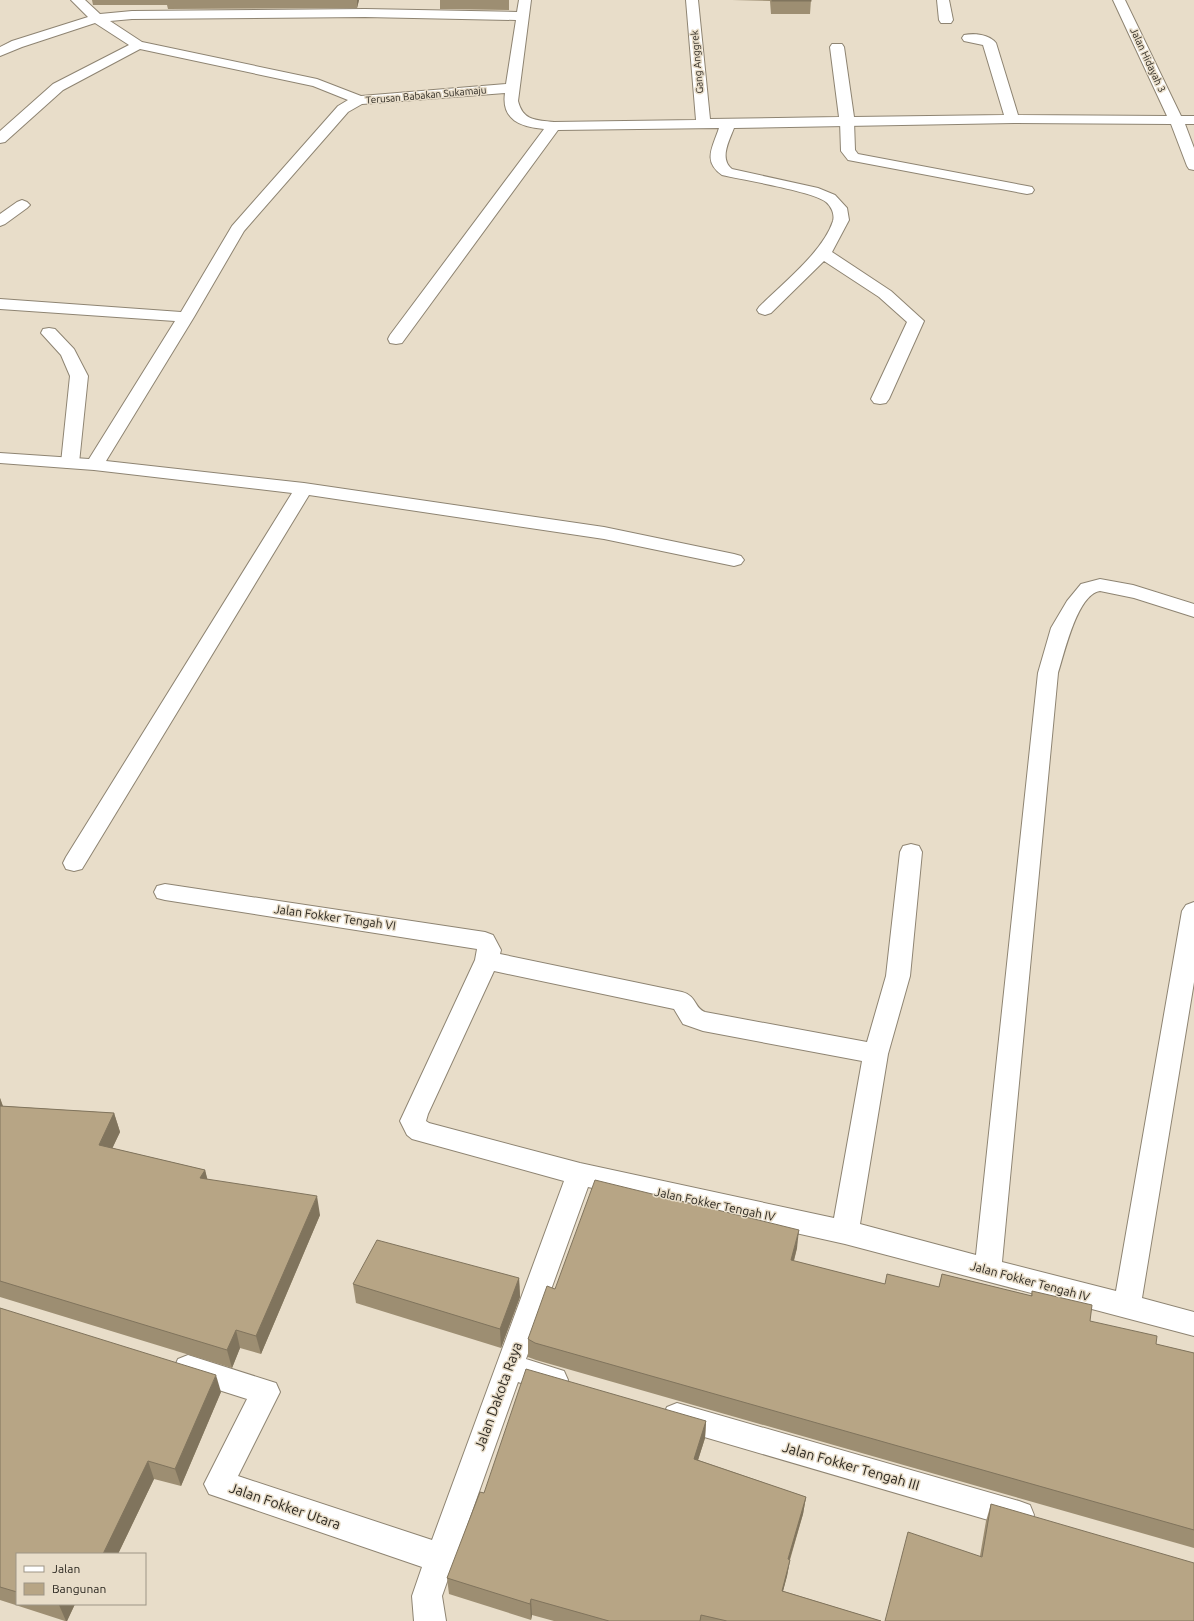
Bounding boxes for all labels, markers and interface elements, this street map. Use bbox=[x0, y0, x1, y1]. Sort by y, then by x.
street label: Jalan Hidayah 3 bbox=[1128, 26, 1168, 94]
street label: Gang Anggrek bbox=[689, 30, 705, 94]
street label: Terusan Babakan Sukamaju bbox=[365, 84, 487, 106]
street label: Jalan Fokker Tengah VI bbox=[273, 902, 397, 932]
street label: Jalan Fokker Tengah IV bbox=[653, 1185, 777, 1223]
street label: Jalan Fokker Tengah IV bbox=[969, 1259, 1091, 1303]
street label: Jalan Dakota Raya bbox=[471, 1340, 525, 1452]
street label: Jalan Fokker Tengah III bbox=[781, 1439, 921, 1493]
street label: Jalan Fokker Utara bbox=[227, 1479, 343, 1533]
legend bbox=[16, 1553, 146, 1605]
text: Jalan bbox=[52, 1562, 80, 1575]
text: Bangunan bbox=[52, 1582, 106, 1595]

